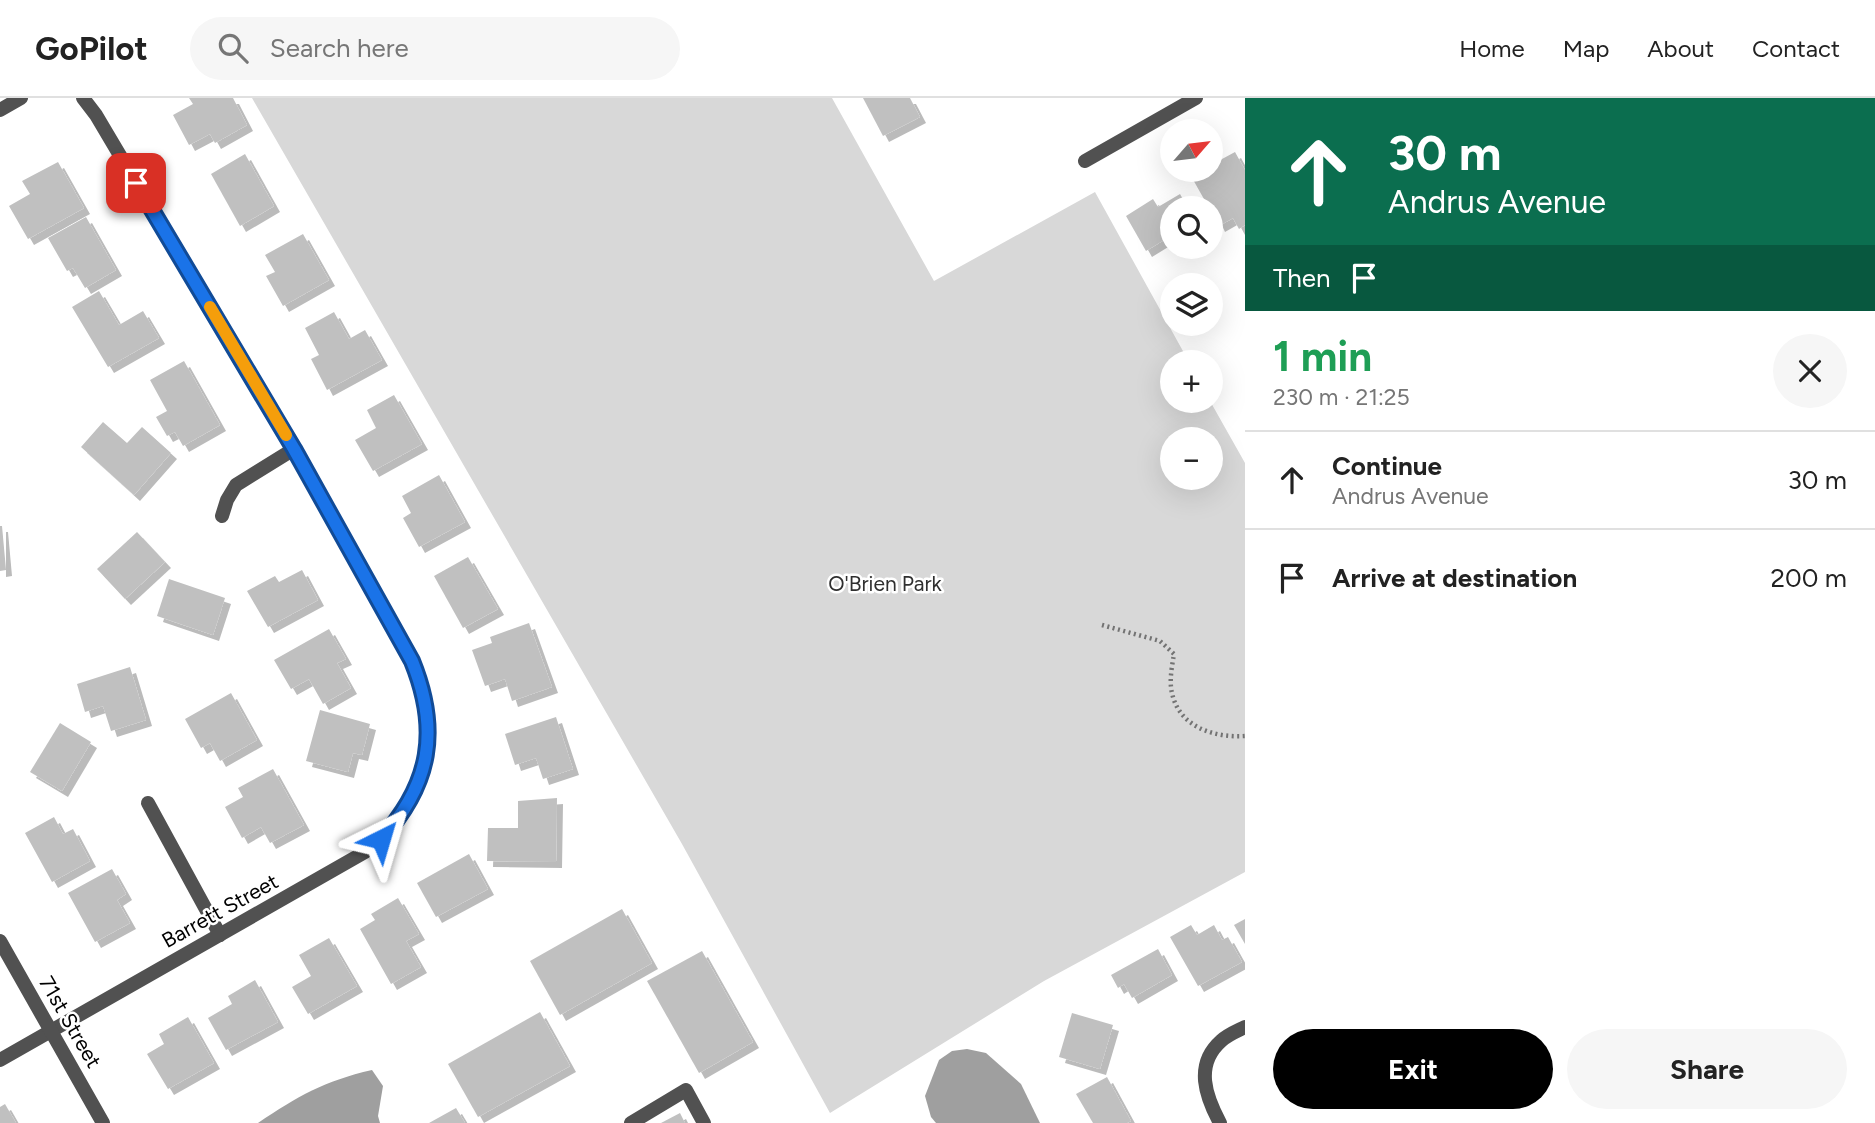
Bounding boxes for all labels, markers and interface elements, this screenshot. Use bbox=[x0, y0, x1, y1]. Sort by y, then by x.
search box bbox=[190, 17, 680, 80]
text: GoPilot bbox=[35, 29, 148, 68]
icon: search bbox=[214, 29, 252, 67]
text: Search here bbox=[270, 32, 409, 64]
text: Home bbox=[1459, 34, 1525, 63]
text: Map bbox=[1563, 34, 1609, 63]
text: About bbox=[1647, 34, 1714, 63]
text: Contact bbox=[1752, 34, 1840, 63]
north arrow bbox=[1160, 119, 1223, 182]
map controls bbox=[1160, 119, 1223, 490]
text: 30 m bbox=[1388, 123, 1501, 182]
icon: ahead bbox=[1273, 126, 1364, 217]
pin bbox=[106, 153, 166, 213]
icon: arrive bbox=[117, 164, 155, 202]
text: Andrus Avenue bbox=[1388, 183, 1606, 221]
button: search bbox=[1160, 196, 1223, 259]
icon: arrive bbox=[1345, 259, 1383, 297]
text: Then bbox=[1273, 262, 1331, 294]
button: layers bbox=[1160, 273, 1223, 336]
text: 1 min bbox=[1273, 331, 1372, 382]
button: close bbox=[1773, 334, 1847, 408]
button: + bbox=[1160, 350, 1223, 413]
text: 230 m · 21:25 bbox=[1273, 383, 1410, 411]
button: − bbox=[1160, 427, 1223, 490]
text: Continue bbox=[1332, 450, 1442, 482]
icon: ahead bbox=[1273, 461, 1311, 499]
text: 30 m bbox=[1788, 464, 1847, 496]
text: Andrus Avenue bbox=[1332, 482, 1489, 510]
icon: arrive bbox=[1273, 559, 1311, 597]
text: Arrive at destination bbox=[1332, 562, 1577, 594]
text: 200 m bbox=[1771, 562, 1847, 594]
park label: O'Brien Park bbox=[828, 571, 943, 596]
position arrow bbox=[344, 802, 418, 876]
street label: Barrett Street bbox=[157, 868, 282, 953]
street label: 71st Street bbox=[34, 971, 107, 1072]
button: Exit bbox=[1273, 1029, 1553, 1109]
button: Share bbox=[1567, 1029, 1847, 1109]

